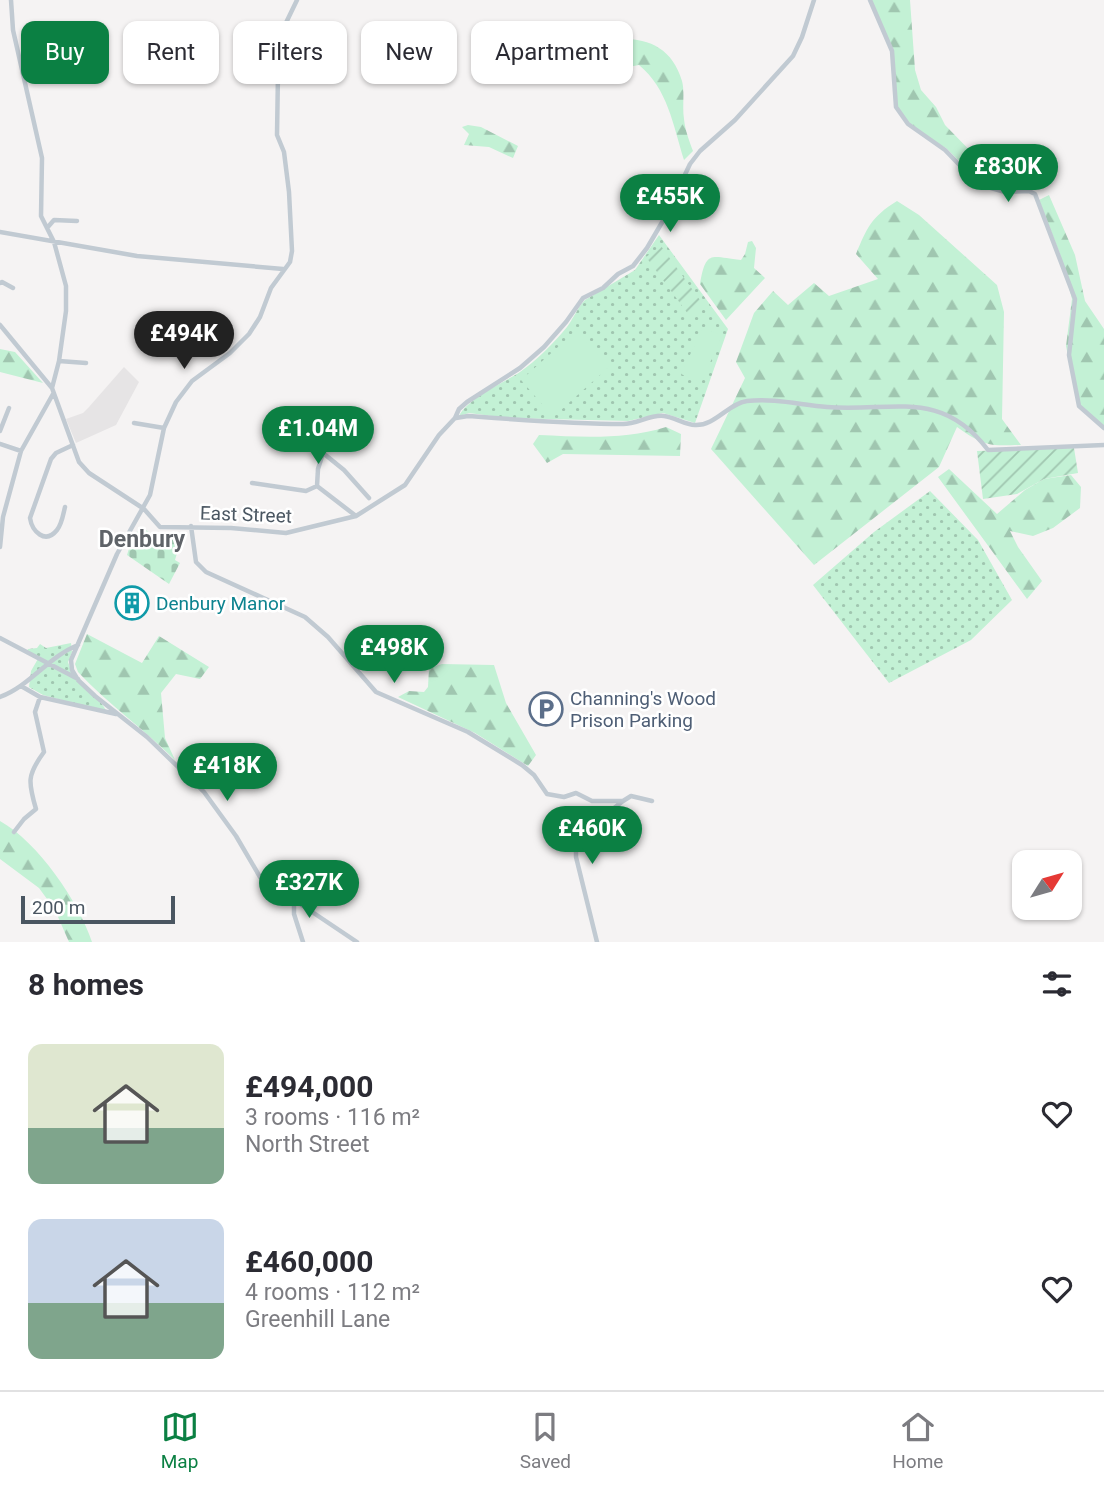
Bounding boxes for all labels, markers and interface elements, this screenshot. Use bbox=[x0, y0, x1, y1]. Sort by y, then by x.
chip: Buy bbox=[21, 21, 109, 84]
chip: Rent bbox=[123, 21, 219, 84]
chip: Filters bbox=[233, 21, 347, 84]
chip: New bbox=[361, 21, 457, 84]
chip: Apartment bbox=[471, 21, 633, 84]
pin: £830K bbox=[959, 144, 1057, 204]
text: £830K bbox=[974, 153, 1042, 180]
pin: £455K bbox=[621, 174, 719, 234]
text: £455K bbox=[636, 183, 704, 210]
pin: £494K bbox=[135, 312, 233, 371]
text: £494K bbox=[150, 320, 218, 347]
pin: £1.04M bbox=[261, 406, 375, 466]
text: £1.04M bbox=[278, 415, 358, 442]
street label: East Street bbox=[200, 501, 292, 528]
district label: Denbury bbox=[99, 526, 186, 553]
building icon: Denbury Manor bbox=[113, 584, 151, 622]
place label: Denbury Manor bbox=[156, 592, 286, 615]
pin: £498K bbox=[345, 626, 443, 685]
text: £498K bbox=[360, 634, 428, 661]
place label: Channing's Wood Prison Parking bbox=[570, 687, 716, 732]
parking icon: Channing's Wood Prison Parking bbox=[527, 690, 565, 728]
pin: £418K bbox=[178, 744, 276, 803]
text: £418K bbox=[193, 752, 261, 779]
pin: £460K bbox=[543, 806, 641, 866]
text: £460K bbox=[558, 815, 626, 842]
north arrow bbox=[1012, 850, 1082, 920]
map controls bbox=[1012, 850, 1082, 920]
pin: £327K bbox=[260, 860, 358, 920]
text: £327K bbox=[275, 869, 343, 896]
scale bar bbox=[21, 893, 175, 925]
text: 200 m bbox=[32, 896, 85, 919]
icon: filters bbox=[1038, 965, 1076, 1003]
text: 8 homes bbox=[28, 967, 144, 1002]
text: £494,000 bbox=[245, 1069, 373, 1104]
icon: home bbox=[84, 1072, 168, 1156]
icon: heart bbox=[1038, 1095, 1076, 1133]
text: 3 rooms · 116 m² bbox=[245, 1104, 420, 1131]
text: North Street bbox=[245, 1131, 369, 1158]
text: £460,000 bbox=[245, 1244, 373, 1279]
icon: home bbox=[84, 1247, 168, 1331]
icon: heart bbox=[1038, 1270, 1076, 1308]
text: 4 rooms · 112 m² bbox=[245, 1279, 420, 1306]
text: Greenhill Lane bbox=[245, 1306, 390, 1333]
tab: Map bbox=[161, 1408, 199, 1473]
tab: Saved bbox=[520, 1408, 571, 1473]
tab: Home bbox=[892, 1408, 943, 1473]

